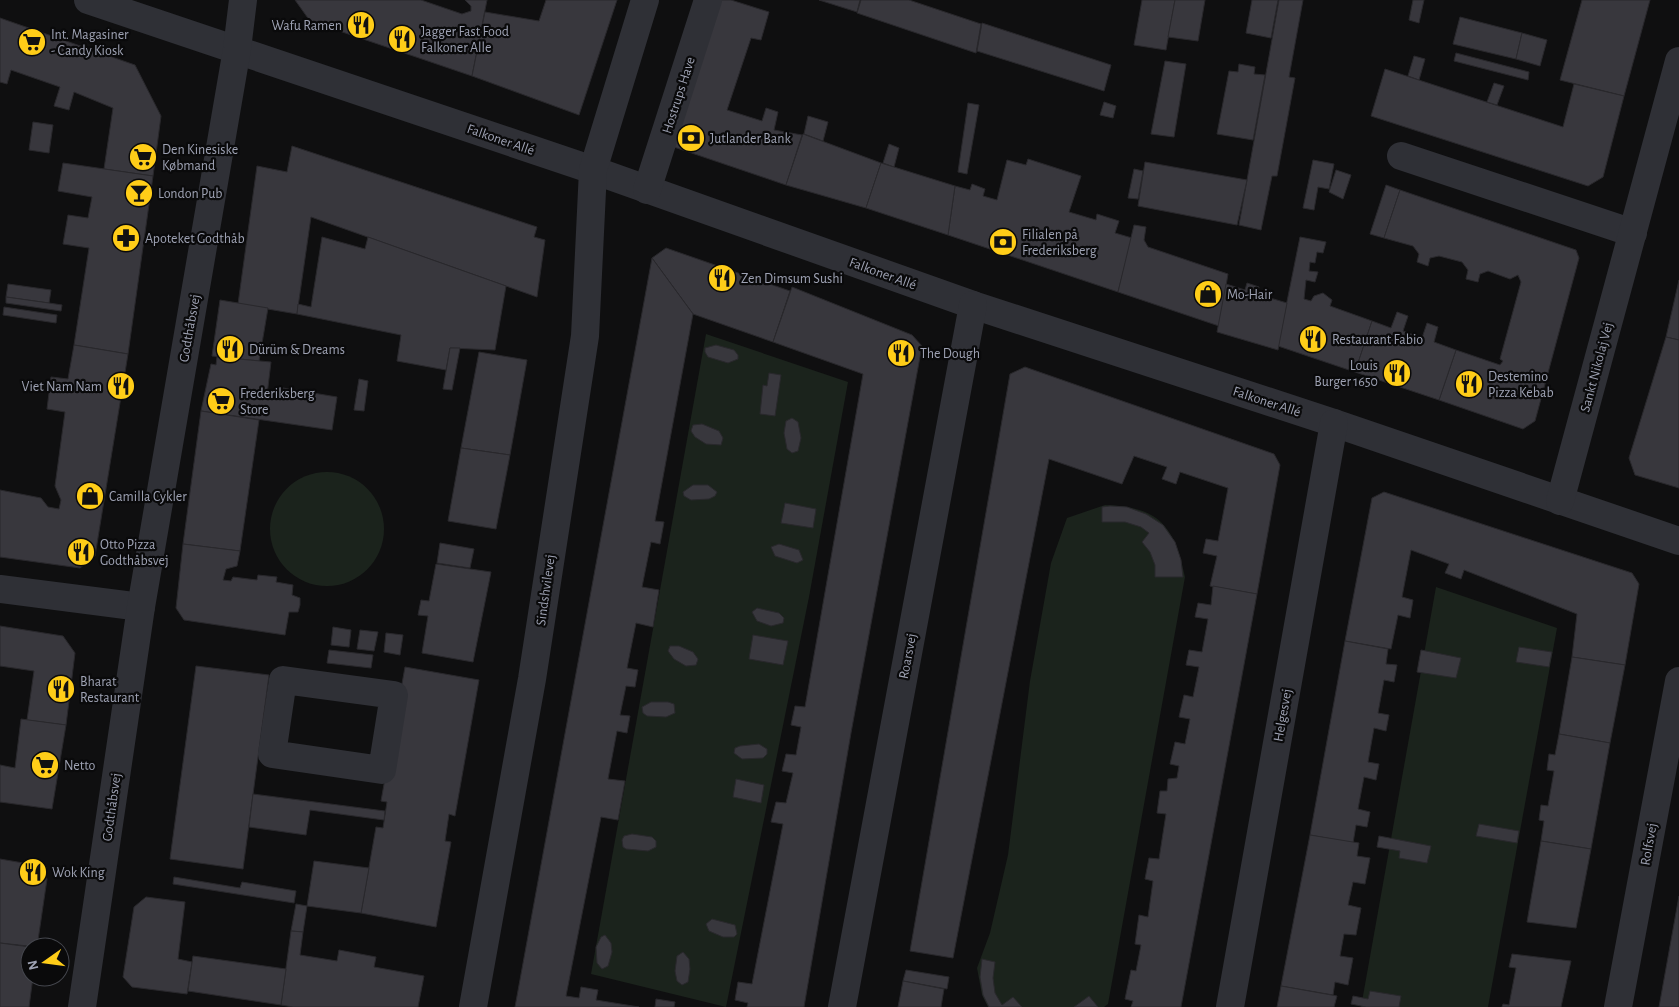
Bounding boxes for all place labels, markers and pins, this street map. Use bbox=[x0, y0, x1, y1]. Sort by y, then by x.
restaurant icon: Wafu Ramen bbox=[346, 10, 376, 40]
place label: Wafu Ramen bbox=[272, 19, 342, 33]
restaurant icon: Jagger Fast Food Falkoner Alle bbox=[387, 24, 417, 54]
place label: Jagger Fast Food Falkoner Alle bbox=[421, 25, 509, 55]
supermarket icon: Int. Magasiner - Candy Kiosk bbox=[17, 27, 47, 57]
place label: Int. Magasiner - Candy Kiosk bbox=[51, 28, 129, 58]
bank icon: Jutlander Bank bbox=[676, 123, 706, 153]
place label: Jutlander Bank bbox=[710, 132, 791, 146]
supermarket icon: Den Kinesiske Købmand bbox=[128, 142, 158, 172]
place label: Den Kinesiske Købmand bbox=[162, 143, 238, 173]
bar icon: London Pub bbox=[124, 178, 154, 208]
place label: London Pub bbox=[158, 187, 223, 201]
pharmacy icon: Apoteket Godthåb bbox=[111, 223, 141, 253]
bank icon: Filialen på Frederiksberg bbox=[988, 227, 1018, 257]
place label: Filialen på Frederiksberg bbox=[1022, 228, 1097, 258]
place label: Apoteket Godthåb bbox=[145, 232, 245, 246]
restaurant icon: Zen Dimsum Sushi bbox=[707, 263, 737, 293]
place label: Zen Dimsum Sushi bbox=[741, 272, 843, 286]
shop icon: Mo-Hair bbox=[1193, 279, 1223, 309]
place label: Mo-Hair bbox=[1227, 288, 1273, 302]
restaurant icon: Restaurant Fabio bbox=[1298, 324, 1328, 354]
place label: Restaurant Fabio bbox=[1332, 333, 1423, 347]
restaurant icon: Dürüm & Dreams bbox=[215, 334, 245, 364]
restaurant icon: The Dough bbox=[886, 338, 916, 368]
place label: Dürüm & Dreams bbox=[249, 343, 345, 357]
place label: The Dough bbox=[920, 347, 980, 361]
restaurant icon: Louis Burger 1650 bbox=[1382, 358, 1412, 388]
place label: Louis Burger 1650 bbox=[1314, 359, 1378, 389]
restaurant icon: Destemino Pizza Kebab bbox=[1454, 369, 1484, 399]
place label: Destemino Pizza Kebab bbox=[1488, 370, 1554, 400]
restaurant icon: Viet Nam Nam bbox=[106, 371, 136, 401]
place label: Viet Nam Nam bbox=[22, 380, 102, 394]
supermarket icon: Frederiksberg Store bbox=[206, 386, 236, 416]
place label: Frederiksberg Store bbox=[240, 387, 315, 417]
shop icon: Camilla Cykler bbox=[75, 481, 105, 511]
place label: Camilla Cykler bbox=[109, 490, 187, 504]
restaurant icon: Otto Pizza Godthåbsvej bbox=[66, 537, 96, 567]
place label: Otto Pizza Godthåbsvej bbox=[100, 538, 169, 568]
restaurant icon: Bharat Restaurant bbox=[46, 674, 76, 704]
place label: Bharat Restaurant bbox=[80, 675, 140, 705]
supermarket icon: Netto bbox=[30, 750, 60, 780]
place label: Netto bbox=[64, 759, 95, 773]
restaurant icon: Wok King bbox=[18, 857, 48, 887]
place label: Wok King bbox=[52, 866, 105, 880]

